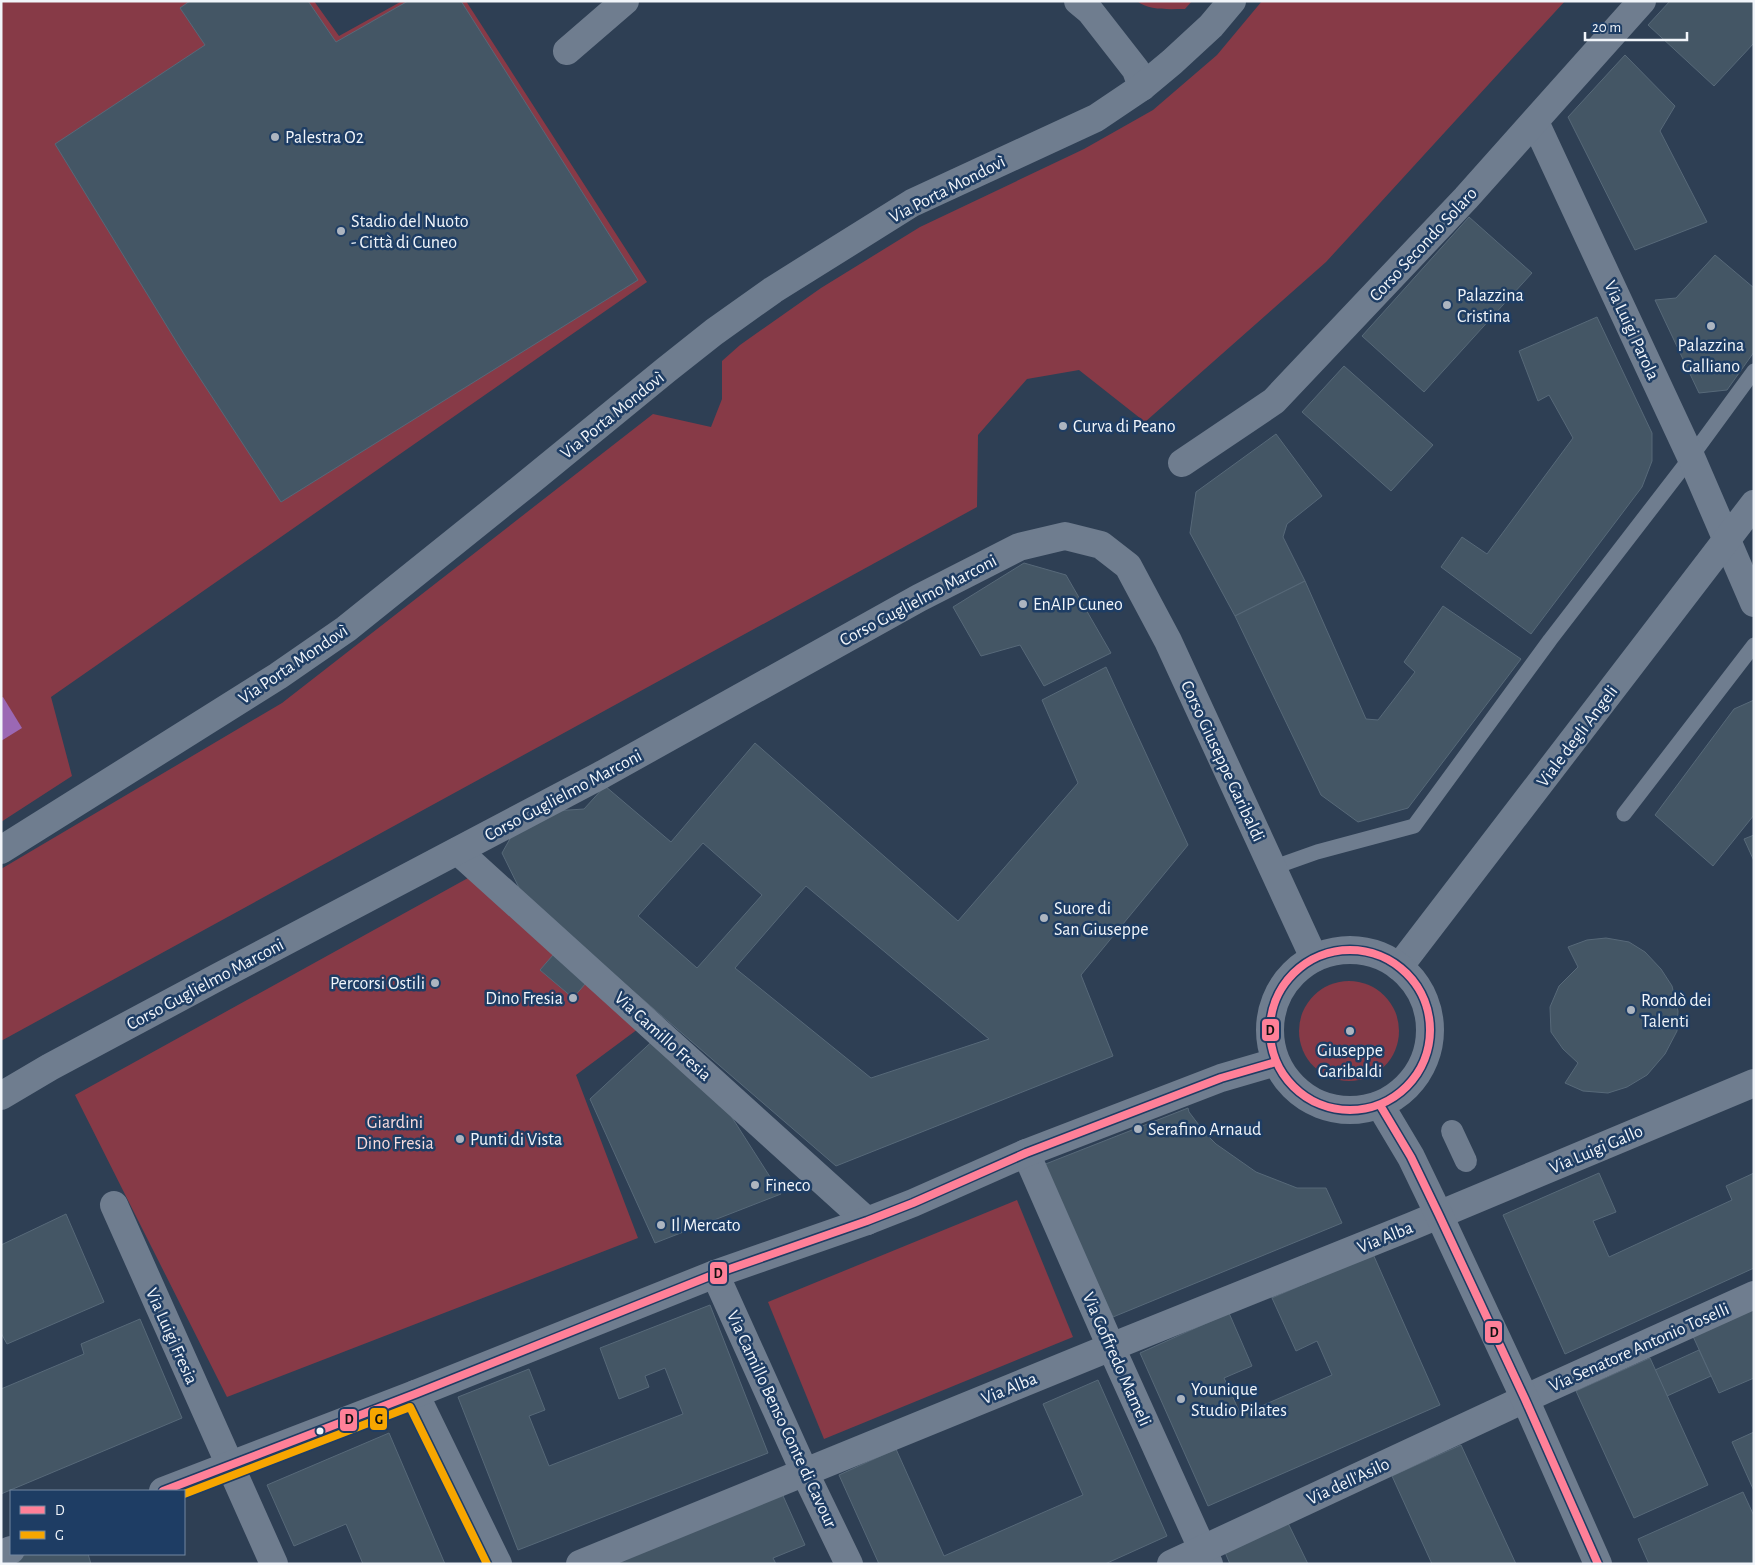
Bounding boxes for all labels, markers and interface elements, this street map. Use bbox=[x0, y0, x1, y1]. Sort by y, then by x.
scale bar bbox=[1585, 10, 1688, 42]
text: 20 m bbox=[1592, 20, 1621, 35]
place label: Palestra O2 bbox=[285, 129, 364, 147]
marker: Palestra O2 bbox=[269, 131, 281, 143]
street label: Via Porta Mondovì bbox=[887, 153, 1008, 227]
street label: Corso Secondo Solaro bbox=[1366, 184, 1481, 305]
place label: Stadio del Nuoto - Città di Cuneo bbox=[351, 213, 469, 252]
marker: Stadio del Nuoto - Città di Cuneo bbox=[335, 225, 347, 237]
street label: Via Luigi Parola bbox=[1600, 278, 1662, 383]
place label: Palazzina Cristina bbox=[1457, 287, 1524, 326]
marker: Palazzina Cristina bbox=[1441, 299, 1453, 311]
marker: Palazzina Galliano bbox=[1705, 320, 1717, 332]
place label: Palazzina Galliano bbox=[1678, 337, 1744, 376]
street label: Via Porta Mondovì bbox=[557, 369, 668, 463]
place label: Curva di Peano bbox=[1073, 418, 1176, 436]
marker: Curva di Peano bbox=[1057, 420, 1069, 432]
street label: Corso Guglielmo Marconi bbox=[837, 552, 1000, 650]
place label: EnAIP Cuneo bbox=[1033, 596, 1123, 614]
marker: EnAIP Cuneo bbox=[1017, 598, 1029, 610]
street label: Via Porta Mondovì bbox=[236, 622, 351, 708]
street label: Corso Giuseppe Garibaldi bbox=[1177, 678, 1267, 845]
street label: Viale degli Angeli bbox=[1534, 683, 1622, 791]
street label: Corso Guglielmo Marconi bbox=[482, 747, 645, 845]
place label: Suore di San Giuseppe bbox=[1054, 900, 1148, 939]
marker: Suore di San Giuseppe bbox=[1038, 912, 1050, 924]
street label: Corso Guglielmo Marconi bbox=[124, 936, 287, 1034]
place label: Percorsi Ostili bbox=[330, 975, 425, 993]
marker: Percorsi Ostili bbox=[429, 977, 441, 989]
street label: Via Camillo Fresia bbox=[610, 989, 714, 1085]
place label: Dino Fresia bbox=[485, 990, 563, 1008]
marker: Dino Fresia bbox=[567, 992, 579, 1004]
place label: Rondò dei Talenti bbox=[1641, 992, 1711, 1031]
marker: Rondò dei Talenti bbox=[1625, 1004, 1637, 1016]
line badge: D bbox=[1261, 1018, 1280, 1042]
text: D bbox=[1265, 1024, 1275, 1038]
marker: Giuseppe Garibaldi bbox=[1344, 1025, 1356, 1037]
place label: Giuseppe Garibaldi bbox=[1317, 1042, 1383, 1081]
park label: Giardini Dino Fresia bbox=[356, 1114, 434, 1153]
place label: Serafino Arnaud bbox=[1148, 1121, 1261, 1139]
street label: Via Luigi Gallo bbox=[1547, 1122, 1646, 1178]
marker: Serafino Arnaud bbox=[1132, 1123, 1144, 1135]
place label: Punti di Vista bbox=[470, 1131, 562, 1149]
marker: Punti di Vista bbox=[454, 1133, 466, 1145]
place label: Fineco bbox=[765, 1177, 811, 1195]
marker: Fineco bbox=[749, 1179, 761, 1191]
place label: Il Mercato bbox=[671, 1217, 741, 1235]
marker: Il Mercato bbox=[655, 1219, 667, 1231]
street label: Via Alba bbox=[1355, 1219, 1416, 1257]
line badge: D bbox=[709, 1261, 728, 1285]
text: D bbox=[713, 1267, 723, 1281]
street label: Via Luigi Fresia bbox=[142, 1285, 200, 1387]
street label: Via Goffredo Mameli bbox=[1078, 1290, 1154, 1429]
street label: Via Senatore Antonio Toselli bbox=[1547, 1300, 1732, 1396]
street label: Via Camillo Benso Conte di Cavour bbox=[723, 1308, 839, 1531]
line badge: D bbox=[1484, 1320, 1503, 1344]
text: D bbox=[1489, 1326, 1499, 1340]
street label: Via Alba bbox=[979, 1370, 1040, 1408]
place label: Younique Studio Pilates bbox=[1191, 1381, 1287, 1420]
marker: Younique Studio Pilates bbox=[1175, 1393, 1187, 1405]
line badge: G bbox=[369, 1407, 388, 1431]
line badge: D bbox=[339, 1408, 358, 1432]
text: D bbox=[344, 1413, 354, 1427]
text: G bbox=[375, 1413, 383, 1427]
unlabelled marker bbox=[315, 1426, 325, 1436]
street label: Via dell'Asilo bbox=[1304, 1455, 1393, 1509]
legend bbox=[10, 1490, 185, 1555]
text: D bbox=[55, 1503, 65, 1518]
text: G bbox=[55, 1528, 64, 1543]

